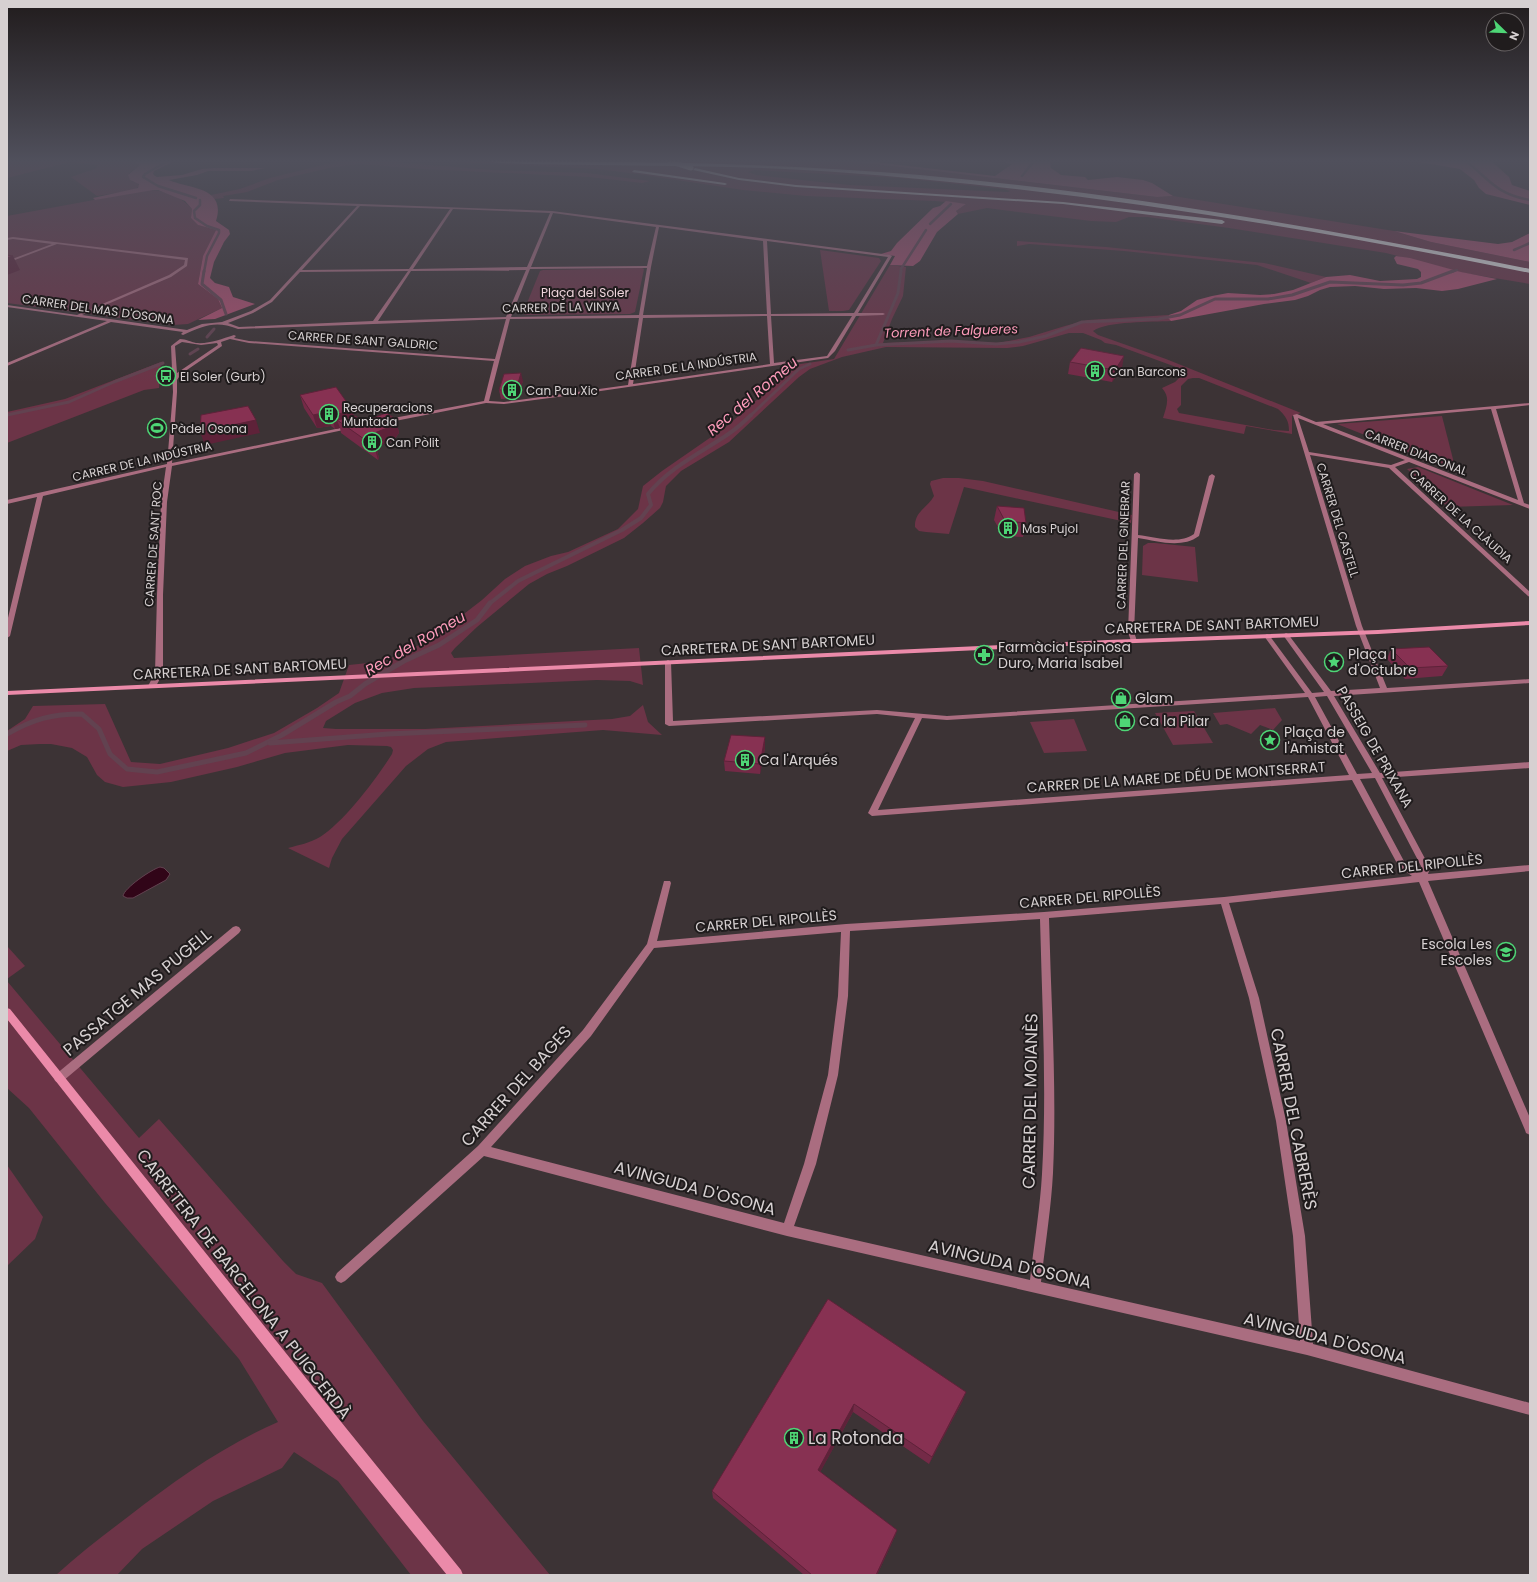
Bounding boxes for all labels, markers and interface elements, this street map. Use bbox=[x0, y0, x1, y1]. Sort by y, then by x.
north arrow bbox=[1485, 12, 1525, 52]
text: N bbox=[1505, 29, 1523, 43]
park label: Plaça del Soler bbox=[541, 284, 629, 301]
street label: CARRER DEL MAS D'OSONA bbox=[21, 290, 175, 328]
street label: CARRER DE LA VINYA bbox=[502, 297, 620, 317]
water label: Torrent de Falgueres bbox=[884, 319, 1019, 343]
street label: CARRER DE SANT GALDRIC bbox=[287, 326, 439, 354]
street label: CARRER DE LA INDÚSTRIA bbox=[614, 348, 758, 384]
water label: Rec del Romeu bbox=[702, 351, 802, 440]
building icon: Can Barcons bbox=[1084, 360, 1106, 382]
place label: Can Barcons bbox=[1109, 363, 1186, 380]
bus stop icon: El Soler (Gurb) bbox=[155, 365, 177, 387]
place label: El Soler (Gurb) bbox=[180, 368, 266, 385]
building icon: Can Pau Xic bbox=[501, 379, 523, 401]
place label: Can Pau Xic bbox=[526, 382, 598, 399]
place label: Recuperacions Muntada bbox=[343, 399, 433, 430]
building icon: Recuperacions Muntada bbox=[318, 403, 340, 425]
sports icon: Pàdel Osona bbox=[146, 417, 168, 439]
place label: Pàdel Osona bbox=[171, 420, 247, 437]
street label: CARRER DIAGONAL bbox=[1362, 425, 1470, 479]
building icon: Can Pòlit bbox=[361, 431, 383, 453]
place label: Can Pòlit bbox=[386, 434, 439, 451]
street label: CARRER DE LA INDÚSTRIA bbox=[71, 437, 213, 485]
street label: CARRER DEL CASTELL bbox=[1312, 461, 1364, 579]
street label: CARRER DE LA CLÀUDIA bbox=[1406, 465, 1516, 567]
street label: CARRER DEL GINEBRAR bbox=[1112, 480, 1134, 610]
street label: CARRER DE SANT ROC bbox=[140, 481, 166, 607]
building icon: Mas Pujol bbox=[997, 517, 1019, 539]
place label: Mas Pujol bbox=[1022, 520, 1078, 537]
water label: Rec del Romeu bbox=[361, 606, 469, 680]
street label: CARRETERA DE SANT BARTOMEU bbox=[1105, 611, 1319, 639]
street label: CARRETERA DE SANT BARTOMEU bbox=[660, 629, 876, 661]
place label: Farmàcia Espinosa Duro, Maria Isabel bbox=[998, 637, 1131, 673]
pharmacy icon: Farmàcia Espinosa Duro, Maria Isabel bbox=[973, 644, 995, 666]
place label: Plaça 1 d'Octubre bbox=[1348, 644, 1417, 680]
place icon: Plaça 1 d'Octubre bbox=[1323, 651, 1345, 673]
street label: CARRETERA DE SANT BARTOMEU bbox=[132, 653, 348, 685]
street label: PASSEIG DE PRIXANA bbox=[1332, 682, 1418, 812]
shop icon: Glam bbox=[1110, 687, 1132, 709]
place label: Glam bbox=[1135, 688, 1173, 708]
shop icon: Ca la Pilar bbox=[1114, 710, 1136, 732]
place label: Ca la Pilar bbox=[1139, 711, 1209, 731]
place label: Plaça de l'Amistat bbox=[1284, 722, 1345, 758]
place icon: Plaça de l'Amistat bbox=[1259, 729, 1281, 751]
building icon: Ca l'Arqués bbox=[734, 749, 756, 771]
place label: Ca l'Arqués bbox=[759, 750, 838, 770]
street label: CARRER DE LA MARE DE DÉU DE MONTSERRAT bbox=[1026, 757, 1326, 797]
street label: CARRER DEL RIPOLLÈS bbox=[1340, 849, 1484, 883]
street label: CARRER DEL RIPOLLÈS bbox=[1018, 881, 1162, 913]
street label: CARRER DEL RIPOLLÈS bbox=[694, 905, 838, 937]
street label: PASSATGE MAS PUGELL bbox=[58, 923, 216, 1061]
place label: Escola Les Escoles bbox=[1421, 934, 1492, 970]
school or university icon: Escola Les Escoles bbox=[1495, 941, 1517, 963]
street label: CARRER DEL MOIANÈS bbox=[1016, 1013, 1044, 1189]
street label: CARRER DEL BAGES bbox=[455, 1020, 577, 1152]
street label: CARRER DEL CABRERÈS bbox=[1265, 1026, 1323, 1212]
street label: CARRETERA DE BARCELONA A PUIGCERDÀ bbox=[131, 1144, 357, 1424]
street label: AVINGUDA D'OSONA bbox=[611, 1155, 779, 1221]
street label: AVINGUDA D'OSONA bbox=[926, 1234, 1094, 1294]
street label: AVINGUDA D'OSONA bbox=[1241, 1306, 1409, 1370]
place label: La Rotonda bbox=[808, 1426, 904, 1450]
building icon: La Rotonda bbox=[783, 1427, 805, 1449]

